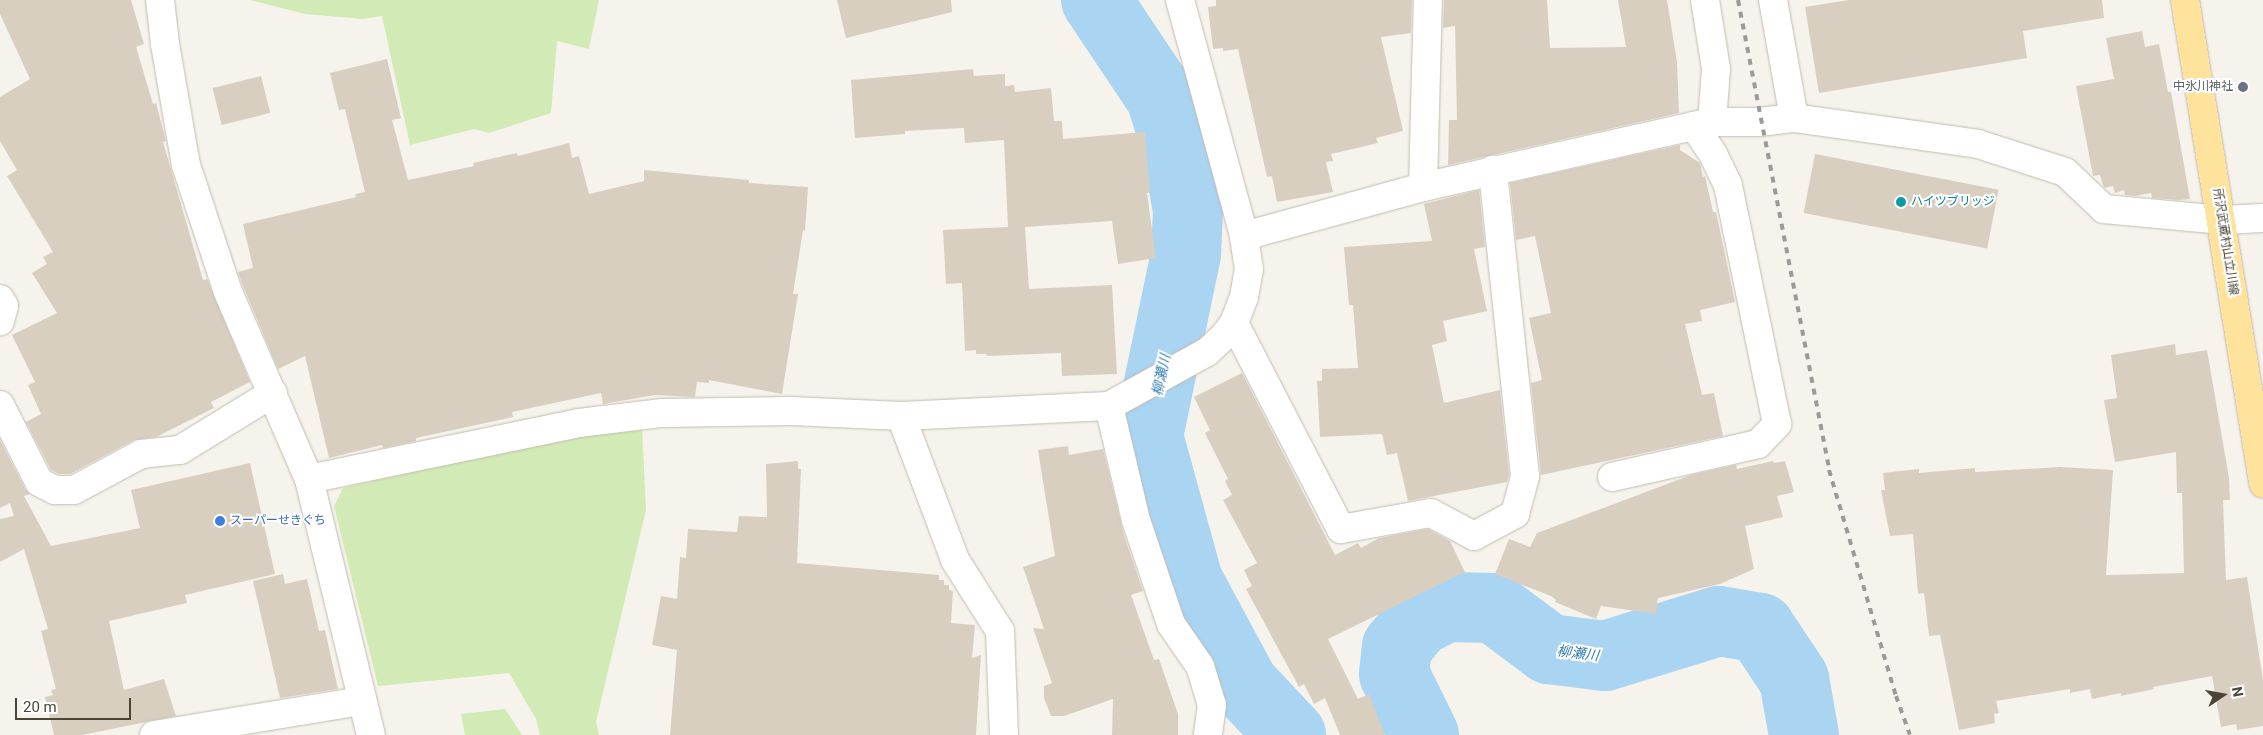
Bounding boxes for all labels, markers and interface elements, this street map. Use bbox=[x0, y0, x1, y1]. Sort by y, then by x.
place label: 中氷川神社 bbox=[2173, 80, 2233, 94]
marker: 中氷川神社 bbox=[2237, 81, 2249, 93]
street label: 所沢武蔵村山立川線 bbox=[2209, 188, 2241, 296]
place label: ハイツブリッジ bbox=[1911, 195, 1995, 209]
marker: ハイツブリッジ bbox=[1895, 196, 1907, 208]
water label: 柳瀬川 bbox=[1148, 353, 1174, 397]
place label: スーパーせきぐち bbox=[230, 514, 326, 528]
marker: スーパーせきぐち bbox=[214, 515, 226, 527]
water label: 柳瀬川 bbox=[1556, 642, 1600, 664]
north arrow bbox=[2198, 670, 2248, 720]
text: N bbox=[2229, 685, 2247, 698]
scale bar bbox=[18, 688, 134, 720]
text: 20 m bbox=[23, 698, 57, 716]

